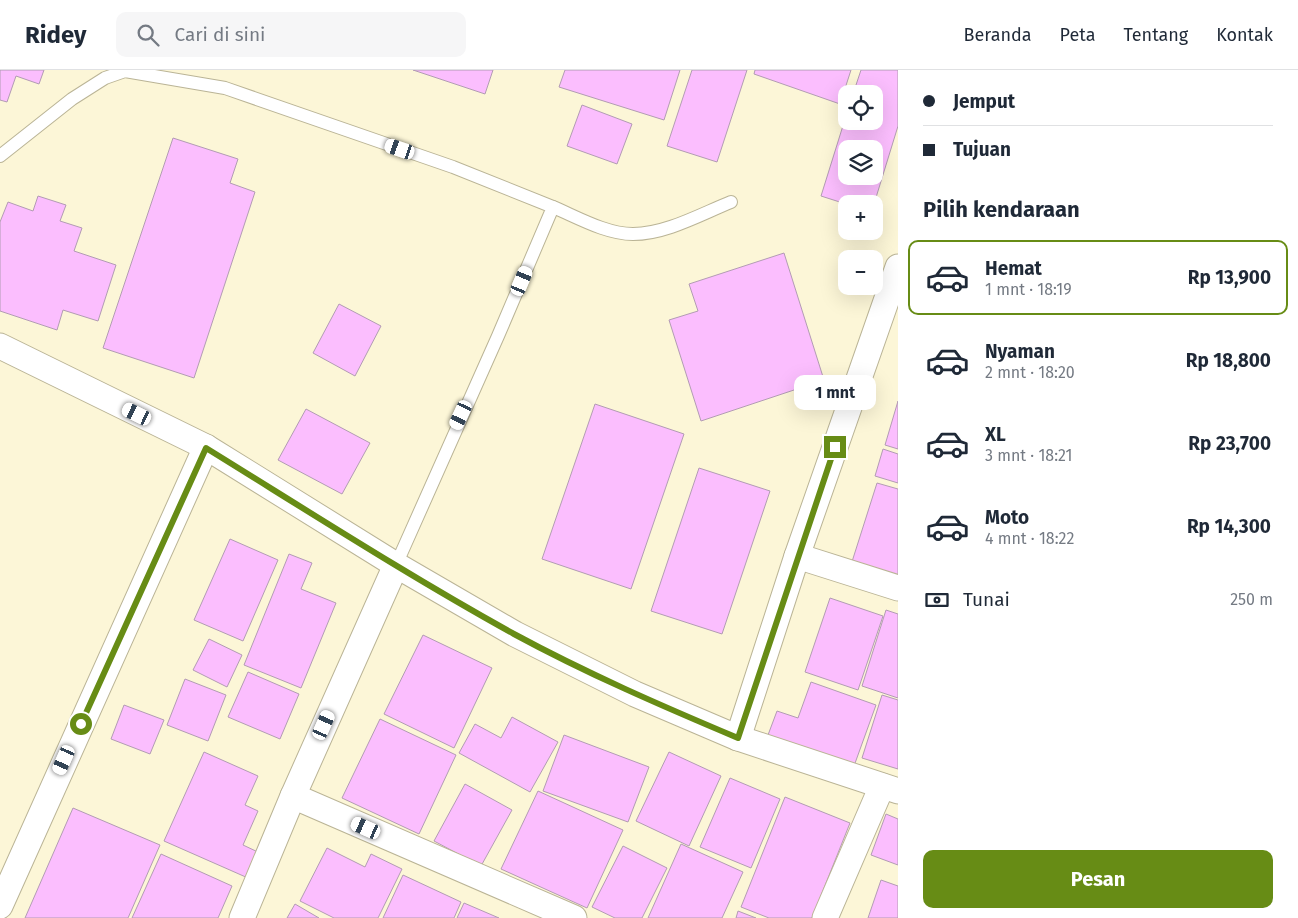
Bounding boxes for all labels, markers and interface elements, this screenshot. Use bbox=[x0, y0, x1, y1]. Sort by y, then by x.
search box bbox=[116, 12, 466, 57]
text: Ridey bbox=[25, 21, 86, 49]
icon: search bbox=[134, 21, 162, 49]
text: Cari di sini bbox=[174, 23, 265, 46]
text: Beranda bbox=[964, 24, 1032, 46]
text: Peta bbox=[1060, 24, 1095, 46]
text: Tentang bbox=[1123, 24, 1188, 46]
text: Kontak bbox=[1216, 24, 1273, 46]
map controls bbox=[838, 85, 883, 295]
button: locate bbox=[838, 85, 883, 130]
text: Jemput bbox=[953, 90, 1015, 113]
car bbox=[383, 137, 416, 161]
text: Tujuan bbox=[953, 138, 1011, 161]
button: layers bbox=[838, 140, 883, 185]
button: + bbox=[838, 195, 883, 240]
text: Pilih kendaraan bbox=[923, 196, 1080, 223]
button: − bbox=[838, 250, 883, 295]
icon: car bbox=[925, 255, 970, 300]
text: Hemat bbox=[985, 257, 1042, 280]
car bbox=[509, 264, 534, 298]
text: Rp 13,900 bbox=[1188, 266, 1271, 289]
text: 1 mnt · 18:19 bbox=[985, 280, 1072, 299]
icon: car bbox=[925, 338, 970, 383]
text: Nyaman bbox=[985, 340, 1055, 363]
text: Rp 18,800 bbox=[1186, 349, 1271, 372]
text: 2 mnt · 18:20 bbox=[985, 363, 1075, 382]
callout: 1 mnt bbox=[794, 374, 876, 410]
text: 1 mnt bbox=[815, 383, 855, 402]
car bbox=[447, 398, 474, 432]
car bbox=[120, 401, 153, 427]
icon: car bbox=[925, 421, 970, 466]
text: XL bbox=[985, 423, 1006, 446]
text: Rp 23,700 bbox=[1188, 432, 1271, 455]
route end bbox=[824, 436, 846, 458]
text: 3 mnt · 18:21 bbox=[985, 446, 1072, 465]
icon: car bbox=[925, 504, 970, 549]
text: Moto bbox=[985, 506, 1029, 529]
text: Rp 14,300 bbox=[1187, 515, 1271, 538]
text: 4 mnt · 18:22 bbox=[985, 529, 1074, 548]
icon: cash bbox=[923, 586, 951, 614]
text: Tunai bbox=[963, 588, 1010, 611]
text: 250 m bbox=[1230, 590, 1273, 609]
car bbox=[311, 708, 336, 742]
route start bbox=[70, 713, 92, 735]
car bbox=[51, 743, 76, 777]
car bbox=[349, 815, 382, 841]
button: Pesan bbox=[923, 850, 1273, 908]

